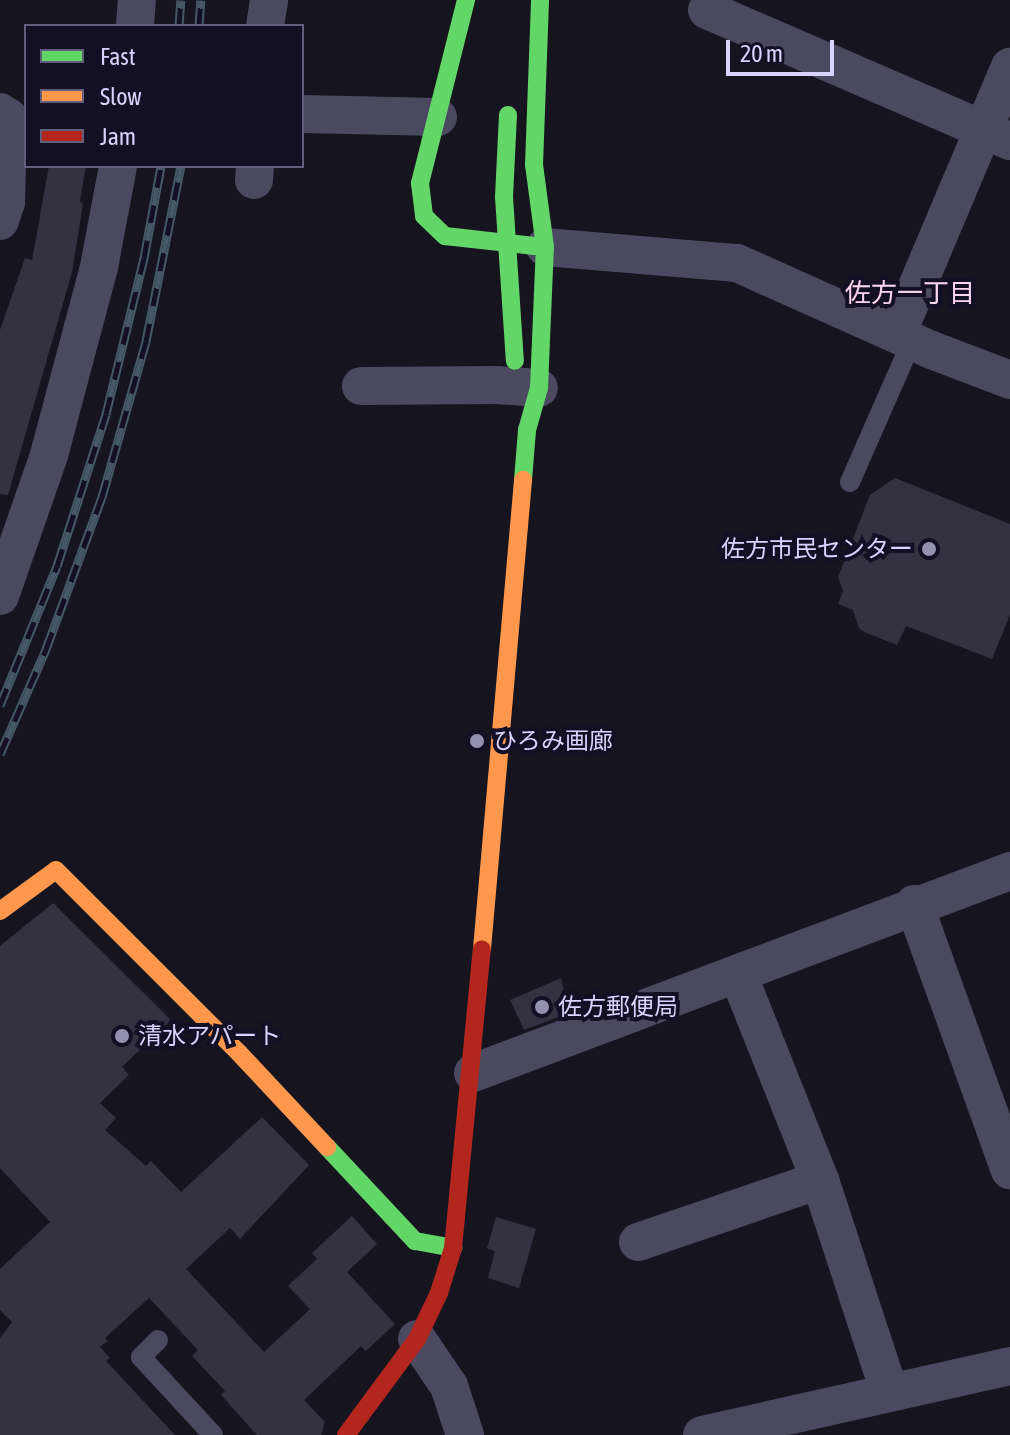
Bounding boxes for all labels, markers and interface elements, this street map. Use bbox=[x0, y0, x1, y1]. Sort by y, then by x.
legend bbox=[24, 24, 304, 168]
scale bar bbox=[730, 24, 838, 74]
text: 20 m bbox=[740, 40, 783, 67]
text: Fast bbox=[100, 43, 136, 70]
text: Slow bbox=[100, 83, 142, 110]
text: Jam bbox=[100, 123, 136, 150]
district label: 佐方一丁目 bbox=[845, 278, 975, 310]
place label: 佐方市民センター bbox=[721, 535, 913, 563]
marker: 佐方市民センター bbox=[920, 540, 938, 558]
place label: ひろみ画廊 bbox=[493, 727, 613, 755]
marker: ひろみ画廊 bbox=[468, 732, 486, 750]
place label: 佐方郵便局 bbox=[558, 993, 678, 1021]
marker: 佐方郵便局 bbox=[533, 998, 551, 1016]
place label: 清水アパート bbox=[138, 1022, 282, 1050]
marker: 清水アパート bbox=[113, 1027, 131, 1045]

